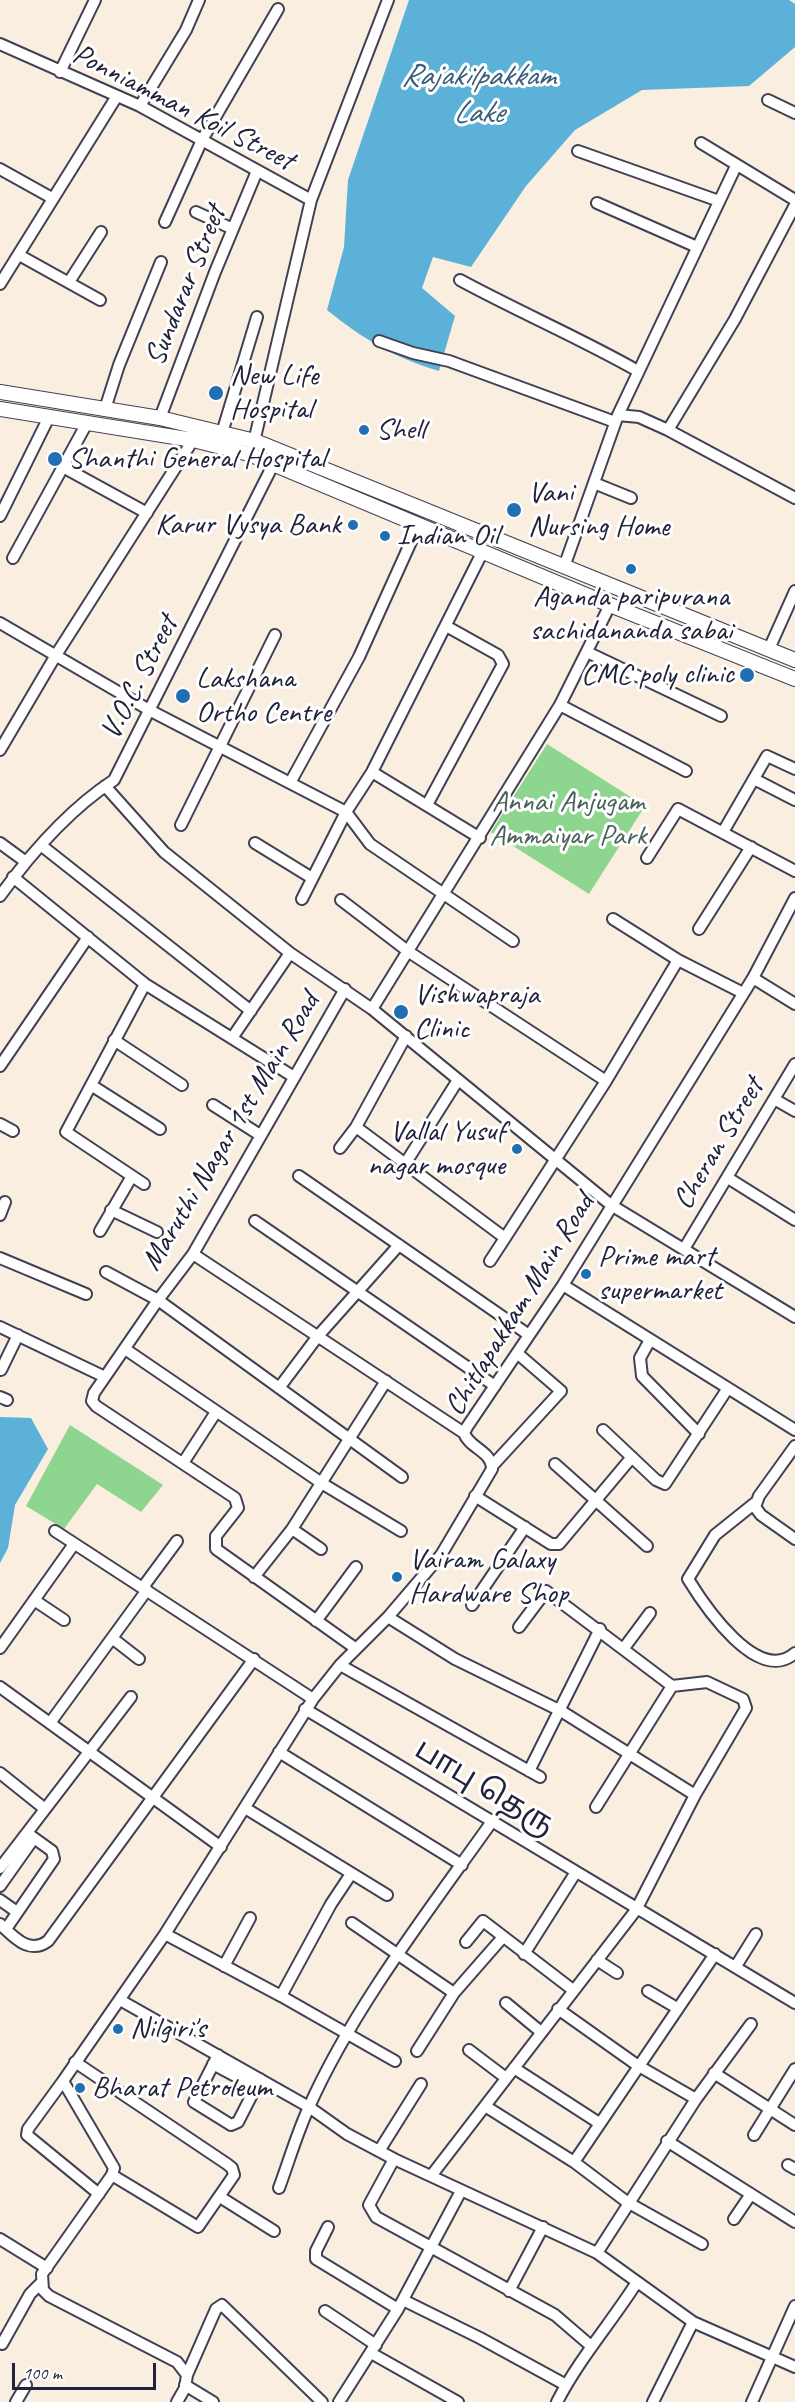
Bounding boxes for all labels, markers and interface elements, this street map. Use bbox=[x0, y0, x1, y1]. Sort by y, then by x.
street label: Ponniamman Koil Street bbox=[66, 37, 300, 179]
water label: Rajakilpakkam Lake bbox=[401, 58, 555, 133]
street label: Sundarar Street bbox=[138, 201, 234, 371]
place label: New Life Hospital bbox=[230, 358, 318, 428]
marker: New Life Hospital bbox=[207, 384, 225, 402]
place label: Shell bbox=[376, 412, 425, 448]
marker: Shell bbox=[357, 423, 371, 437]
place label: Shanthi General Hospital bbox=[68, 441, 325, 477]
marker: Shanthi General Hospital bbox=[46, 450, 64, 468]
place label: Vani Nursing Home bbox=[528, 475, 669, 546]
marker: Vani Nursing Home bbox=[505, 501, 523, 519]
place label: Karur Vysya Bank bbox=[155, 507, 341, 543]
marker: Karur Vysya Bank bbox=[346, 518, 360, 532]
place label: Indian Oil bbox=[397, 518, 499, 554]
marker: Indian Oil bbox=[378, 529, 392, 543]
marker: Aganda paripurana sachidananda sabai bbox=[624, 562, 638, 576]
place label: Aganda paripurana sachidananda sabai bbox=[530, 579, 732, 650]
street label: V.O.C. Street bbox=[94, 610, 186, 746]
place label: CMC poly clinic bbox=[581, 657, 734, 693]
place label: Lakshana Ortho Centre bbox=[196, 661, 331, 732]
marker: CMC poly clinic bbox=[738, 666, 756, 684]
marker: Lakshana Ortho Centre bbox=[174, 687, 192, 705]
park label: Annai Anjugam Ammaiyar Park bbox=[489, 784, 647, 854]
place label: Vishwapraja Clinic bbox=[414, 977, 539, 1048]
street label: Maruthi Nagar 1st Main Road bbox=[134, 987, 328, 1277]
marker: Vishwapraja Clinic bbox=[392, 1003, 410, 1021]
street label: Cheran Street bbox=[666, 1072, 772, 1216]
place label: Vallal Yusuf nagar mosque bbox=[367, 1114, 505, 1184]
marker: Vallal Yusuf nagar mosque bbox=[510, 1142, 524, 1156]
street label: Chitlapakkam Main Road bbox=[437, 1187, 603, 1423]
place label: Prime mart supermarket bbox=[598, 1239, 722, 1310]
marker: Prime mart supermarket bbox=[579, 1267, 593, 1281]
place label: Vairam Galaxy Hardware Shop bbox=[409, 1542, 568, 1612]
marker: Vairam Galaxy Hardware Shop bbox=[390, 1570, 404, 1584]
street label: பாபு தெரு bbox=[408, 1732, 560, 1844]
place label: Nilgiri's bbox=[130, 2011, 206, 2047]
marker: Nilgiri's bbox=[111, 2022, 125, 2036]
place label: Bharat Petroleum bbox=[92, 2070, 272, 2106]
marker: Bharat Petroleum bbox=[73, 2081, 87, 2095]
scale bar bbox=[15, 2351, 159, 2389]
text: 100 m bbox=[23, 2362, 62, 2384]

